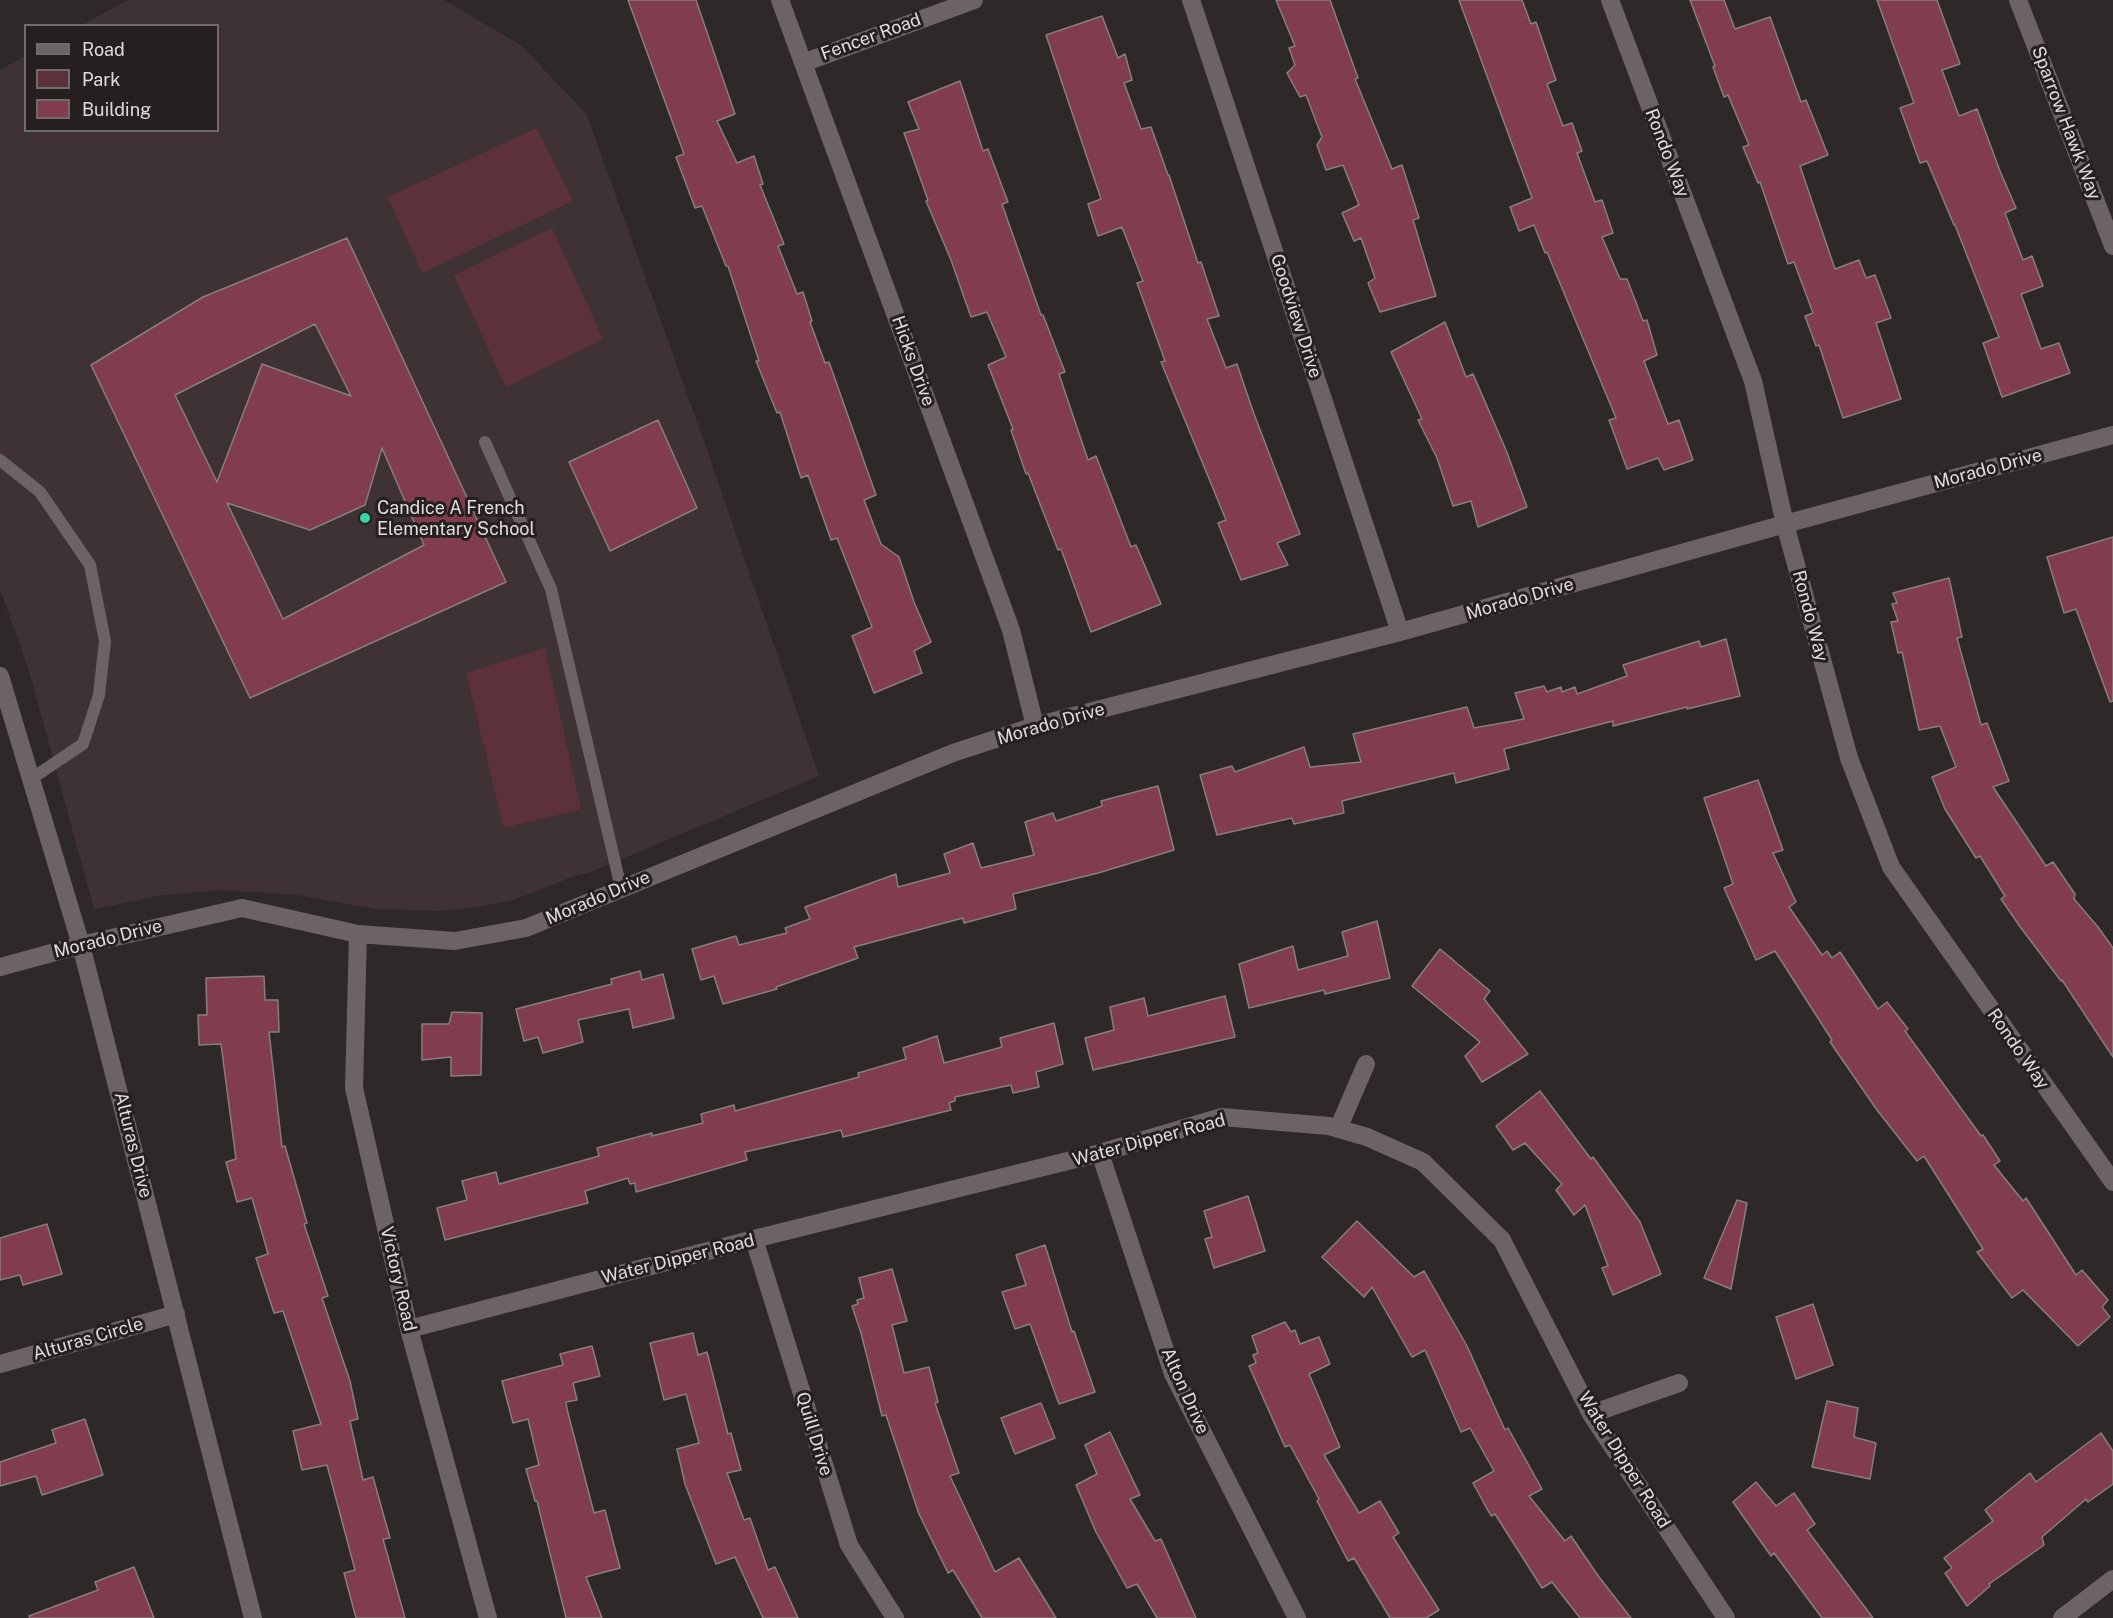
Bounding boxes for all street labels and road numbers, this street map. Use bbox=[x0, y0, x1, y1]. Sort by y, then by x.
street label: Fencer Road bbox=[818, 9, 924, 65]
street label: Sparrow Hawk Way bbox=[2027, 43, 2105, 203]
street label: Rondo Way bbox=[1640, 106, 1694, 200]
street label: Goodview Drive bbox=[1266, 251, 1326, 381]
street label: Hicks Drive bbox=[887, 313, 939, 409]
street label: Morado Drive bbox=[1932, 444, 2044, 494]
street label: Rondo Way bbox=[1787, 568, 1833, 664]
street label: Morado Drive bbox=[1464, 573, 1576, 625]
street label: Morado Drive bbox=[995, 698, 1107, 750]
street label: Morado Drive bbox=[543, 866, 653, 930]
street label: Morado Drive bbox=[52, 915, 164, 963]
street label: Rondo Way bbox=[1982, 1005, 2054, 1093]
street label: Alturas Drive bbox=[109, 1090, 157, 1200]
street label: Water Dipper Road bbox=[1070, 1109, 1228, 1171]
street label: Victory Road bbox=[375, 1225, 421, 1333]
street label: Water Dipper Road bbox=[599, 1230, 757, 1288]
street label: Alturas Circle bbox=[30, 1313, 146, 1365]
street label: Alton Drive bbox=[1156, 1344, 1214, 1438]
street label: Water Dipper Road bbox=[1573, 1388, 1675, 1532]
street label: Quill Drive bbox=[791, 1389, 837, 1479]

